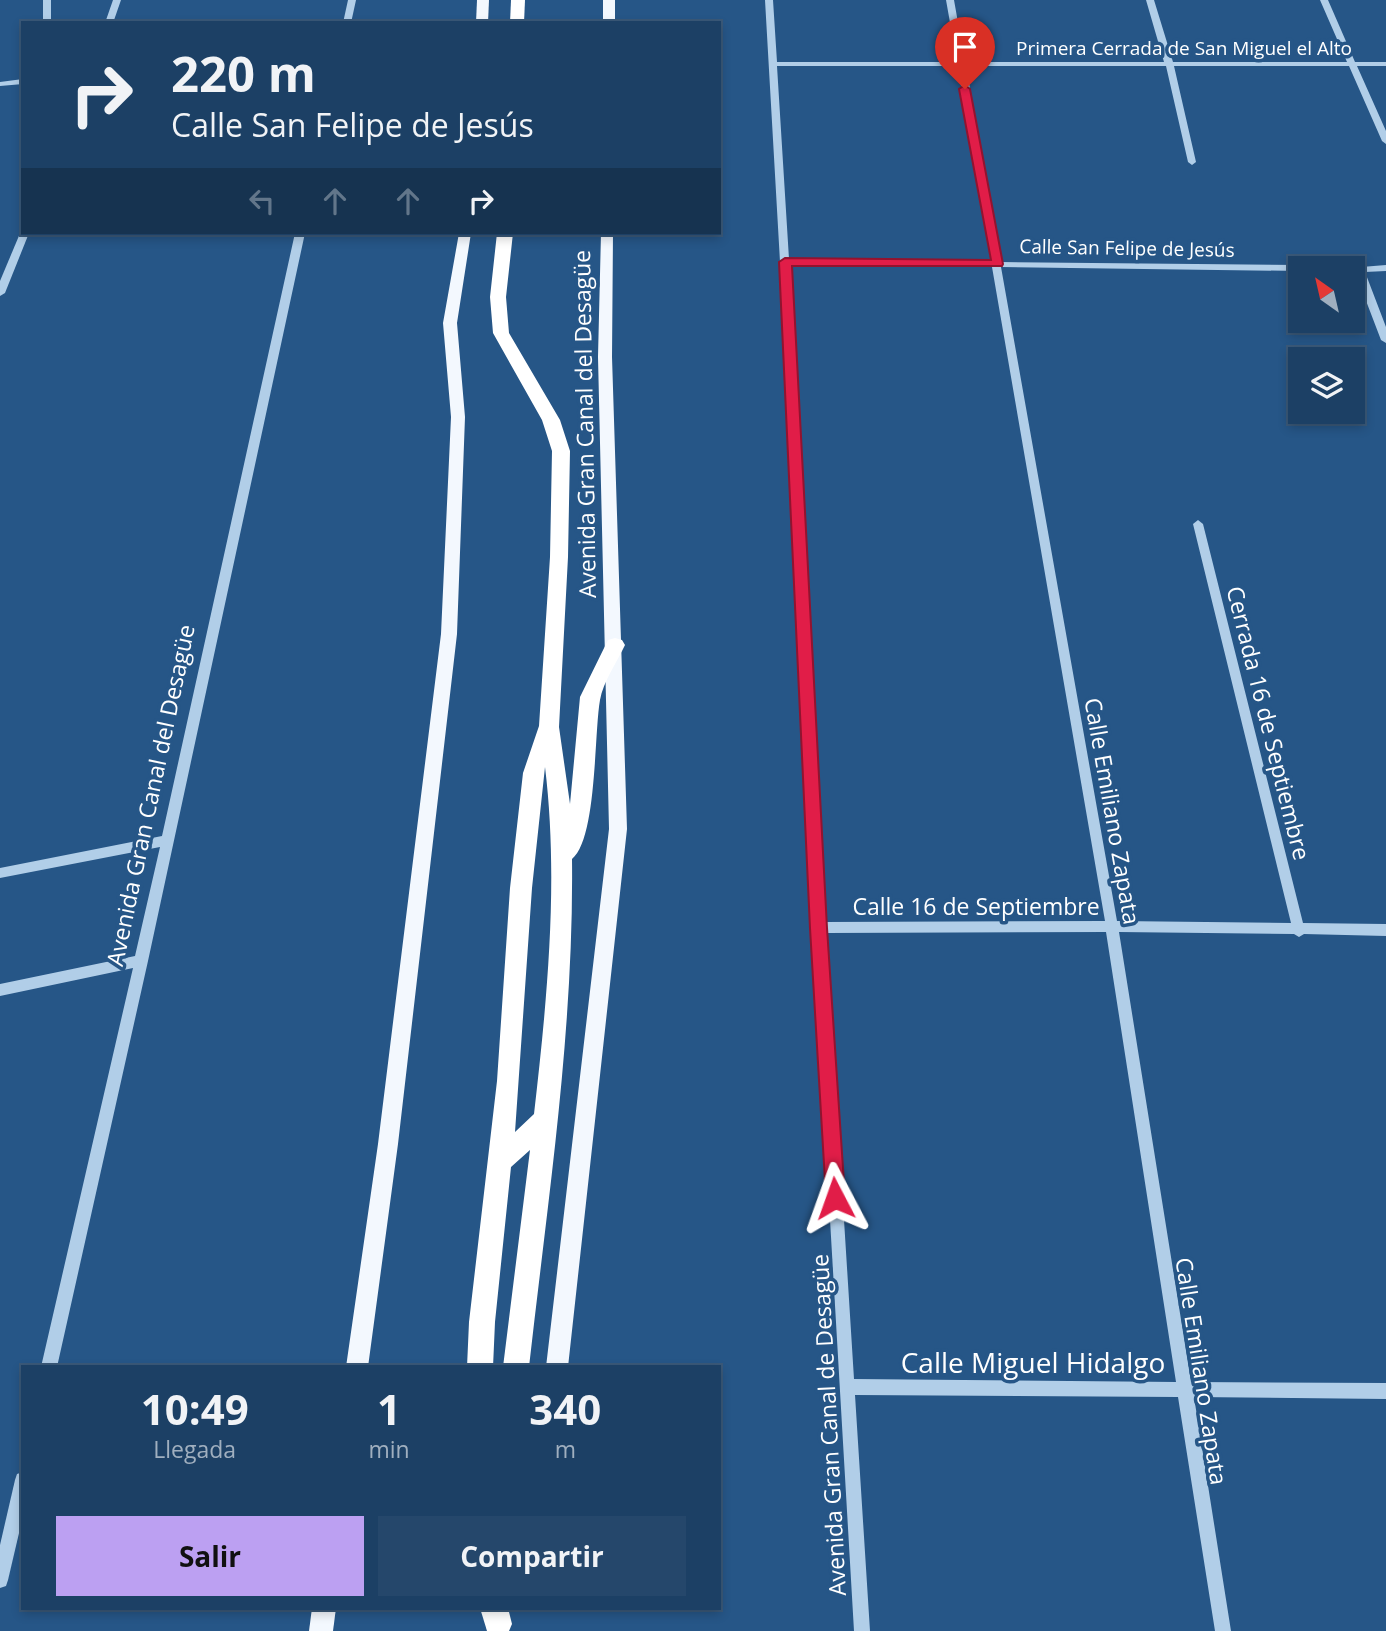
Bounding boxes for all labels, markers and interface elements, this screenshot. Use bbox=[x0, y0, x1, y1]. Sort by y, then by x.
pin bbox=[935, 17, 995, 89]
icon: arrive bbox=[946, 28, 984, 66]
street label: Primera Cerrada de San Miguel el Alto bbox=[1016, 35, 1352, 61]
text: 220 m bbox=[171, 40, 316, 106]
icon: right bbox=[56, 49, 147, 140]
text: Calle San Felipe de Jesús bbox=[171, 103, 534, 146]
icon: left bbox=[243, 182, 281, 220]
icon: ahead bbox=[316, 182, 354, 220]
icon: ahead bbox=[389, 182, 427, 220]
icon: right bbox=[462, 182, 500, 220]
street label: Calle San Felipe de Jesús bbox=[1019, 233, 1235, 263]
street label: Avenida Gran Canal del Desagüe bbox=[565, 250, 603, 598]
north arrow bbox=[1288, 256, 1365, 332]
map controls bbox=[1288, 256, 1365, 424]
button: layers bbox=[1288, 347, 1365, 424]
street label: Cerrada 16 de Septiembre bbox=[1219, 583, 1319, 863]
street label: Avenida Gran Canal del Desagüe bbox=[98, 621, 202, 969]
street label: Calle Emiliano Zapata bbox=[1077, 695, 1149, 927]
street label: Calle 16 de Septiembre bbox=[852, 890, 1100, 922]
position arrow bbox=[798, 1161, 872, 1235]
street label: Avenida Gran Canal de Desagüe bbox=[803, 1253, 853, 1597]
street label: Calle Emiliano Zapata bbox=[1168, 1255, 1236, 1487]
street label: Calle Miguel Hidalgo bbox=[901, 1343, 1165, 1381]
text: 10:49 bbox=[141, 1380, 249, 1437]
text: 1 bbox=[377, 1380, 401, 1437]
text: 340 bbox=[529, 1380, 601, 1437]
text: Llegada bbox=[153, 1433, 236, 1465]
text: min bbox=[368, 1433, 410, 1465]
text: m bbox=[555, 1433, 576, 1465]
button: Salir bbox=[56, 1516, 364, 1596]
button: Compartir bbox=[378, 1516, 686, 1596]

